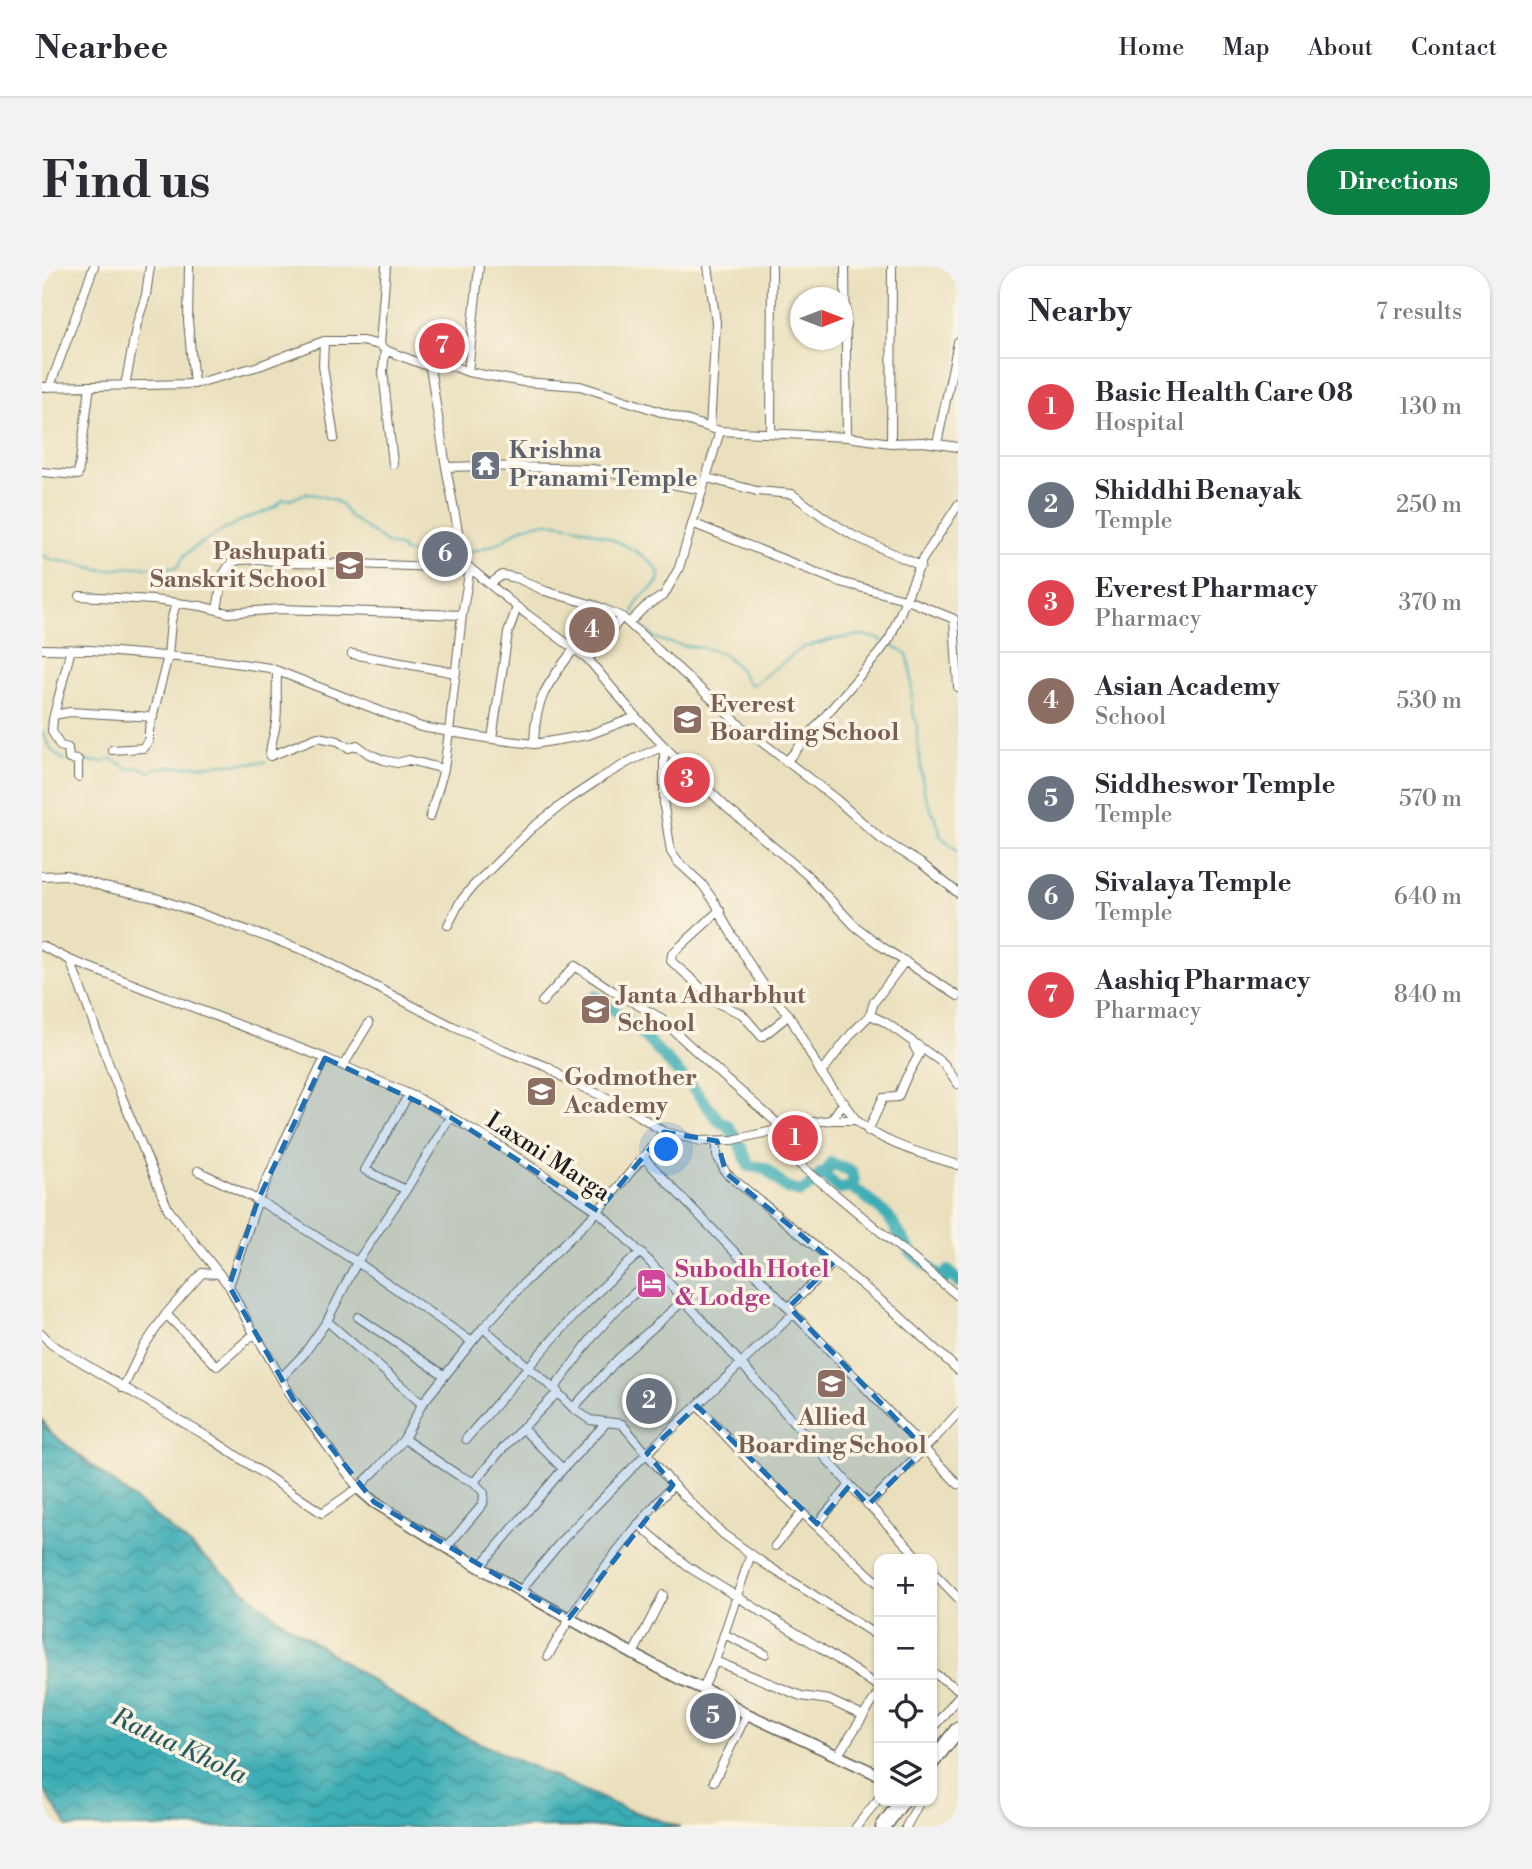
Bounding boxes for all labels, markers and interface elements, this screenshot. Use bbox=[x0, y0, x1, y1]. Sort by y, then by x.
text: Nearbee bbox=[35, 28, 168, 69]
text: Home bbox=[1119, 33, 1184, 63]
text: Map bbox=[1222, 33, 1270, 63]
text: About bbox=[1308, 33, 1373, 63]
text: Contact bbox=[1411, 33, 1497, 63]
button: Directions bbox=[1307, 149, 1490, 215]
text: Find us bbox=[42, 152, 211, 213]
north arrow bbox=[790, 287, 853, 350]
text: Nearby bbox=[1028, 293, 1132, 331]
text: 7 results bbox=[1376, 298, 1462, 326]
pin: 7 bbox=[419, 320, 465, 372]
text: Basic Health Care 08 bbox=[1095, 377, 1353, 409]
text: 1 bbox=[1045, 393, 1057, 421]
text: 130 m bbox=[1399, 393, 1462, 421]
text: Hospital bbox=[1095, 409, 1184, 437]
place label: Krishna Pranami Temple bbox=[509, 436, 698, 494]
temple icon: Krishna Pranami Temple bbox=[469, 448, 503, 482]
text: Shiddhi Benayak bbox=[1095, 475, 1302, 507]
text: 2 bbox=[1044, 491, 1058, 519]
text: 250 m bbox=[1396, 491, 1462, 519]
text: Temple bbox=[1095, 507, 1173, 535]
pin: 6 bbox=[422, 528, 468, 580]
place label: Pashupati Sanskrit School bbox=[150, 537, 326, 595]
school or university icon: Pashupati Sanskrit School bbox=[332, 549, 366, 583]
text: Everest Pharmacy bbox=[1095, 573, 1317, 605]
text: 3 bbox=[1044, 589, 1058, 617]
text: 370 m bbox=[1399, 589, 1462, 617]
pin: 4 bbox=[569, 604, 615, 656]
text: Pharmacy bbox=[1095, 605, 1201, 633]
text: Asian Academy bbox=[1095, 671, 1280, 703]
text: 4 bbox=[1043, 687, 1059, 715]
text: 530 m bbox=[1396, 687, 1462, 715]
place label: Everest Boarding School bbox=[710, 690, 899, 748]
school or university icon: Everest Boarding School bbox=[670, 702, 704, 736]
text: School bbox=[1095, 703, 1166, 731]
pin: 3 bbox=[664, 754, 710, 806]
text: Siddheswor Temple bbox=[1095, 769, 1336, 801]
text: 5 bbox=[1044, 785, 1058, 813]
text: 570 m bbox=[1399, 785, 1462, 813]
text: Temple bbox=[1095, 801, 1173, 829]
text: Sivalaya Temple bbox=[1095, 867, 1291, 899]
text: 6 bbox=[1044, 883, 1058, 911]
text: 640 m bbox=[1394, 883, 1462, 911]
text: Temple bbox=[1095, 899, 1173, 927]
text: Aashiq Pharmacy bbox=[1095, 965, 1310, 997]
place label: Janta Adharbhut School bbox=[615, 981, 806, 1039]
text: 7 bbox=[1044, 981, 1058, 1009]
text: 840 m bbox=[1394, 981, 1462, 1009]
school or university icon: Janta Adharbhut School bbox=[578, 993, 612, 1027]
text: Pharmacy bbox=[1095, 997, 1201, 1025]
place label: Godmother Academy bbox=[563, 1063, 697, 1121]
school or university icon: Godmother Academy bbox=[524, 1075, 558, 1109]
street label: Laxmi Marga bbox=[480, 1106, 617, 1209]
pin: 1 bbox=[772, 1112, 818, 1164]
your location bbox=[649, 1132, 683, 1166]
place label: Subodh Hotel & Lodge bbox=[675, 1255, 830, 1313]
hotel icon: Subodh Hotel & Lodge bbox=[635, 1267, 669, 1301]
school or university icon: Allied Boarding School bbox=[815, 1367, 849, 1401]
pin: 2 bbox=[626, 1375, 672, 1427]
place label: Allied Boarding School bbox=[737, 1403, 927, 1461]
map controls bbox=[874, 1554, 937, 1806]
button: + bbox=[874, 1554, 937, 1617]
button: − bbox=[874, 1617, 937, 1680]
button: locate bbox=[874, 1680, 937, 1743]
pin: 5 bbox=[690, 1690, 736, 1742]
water label: Ratua Khola bbox=[105, 1700, 252, 1792]
button: layers bbox=[874, 1743, 937, 1806]

